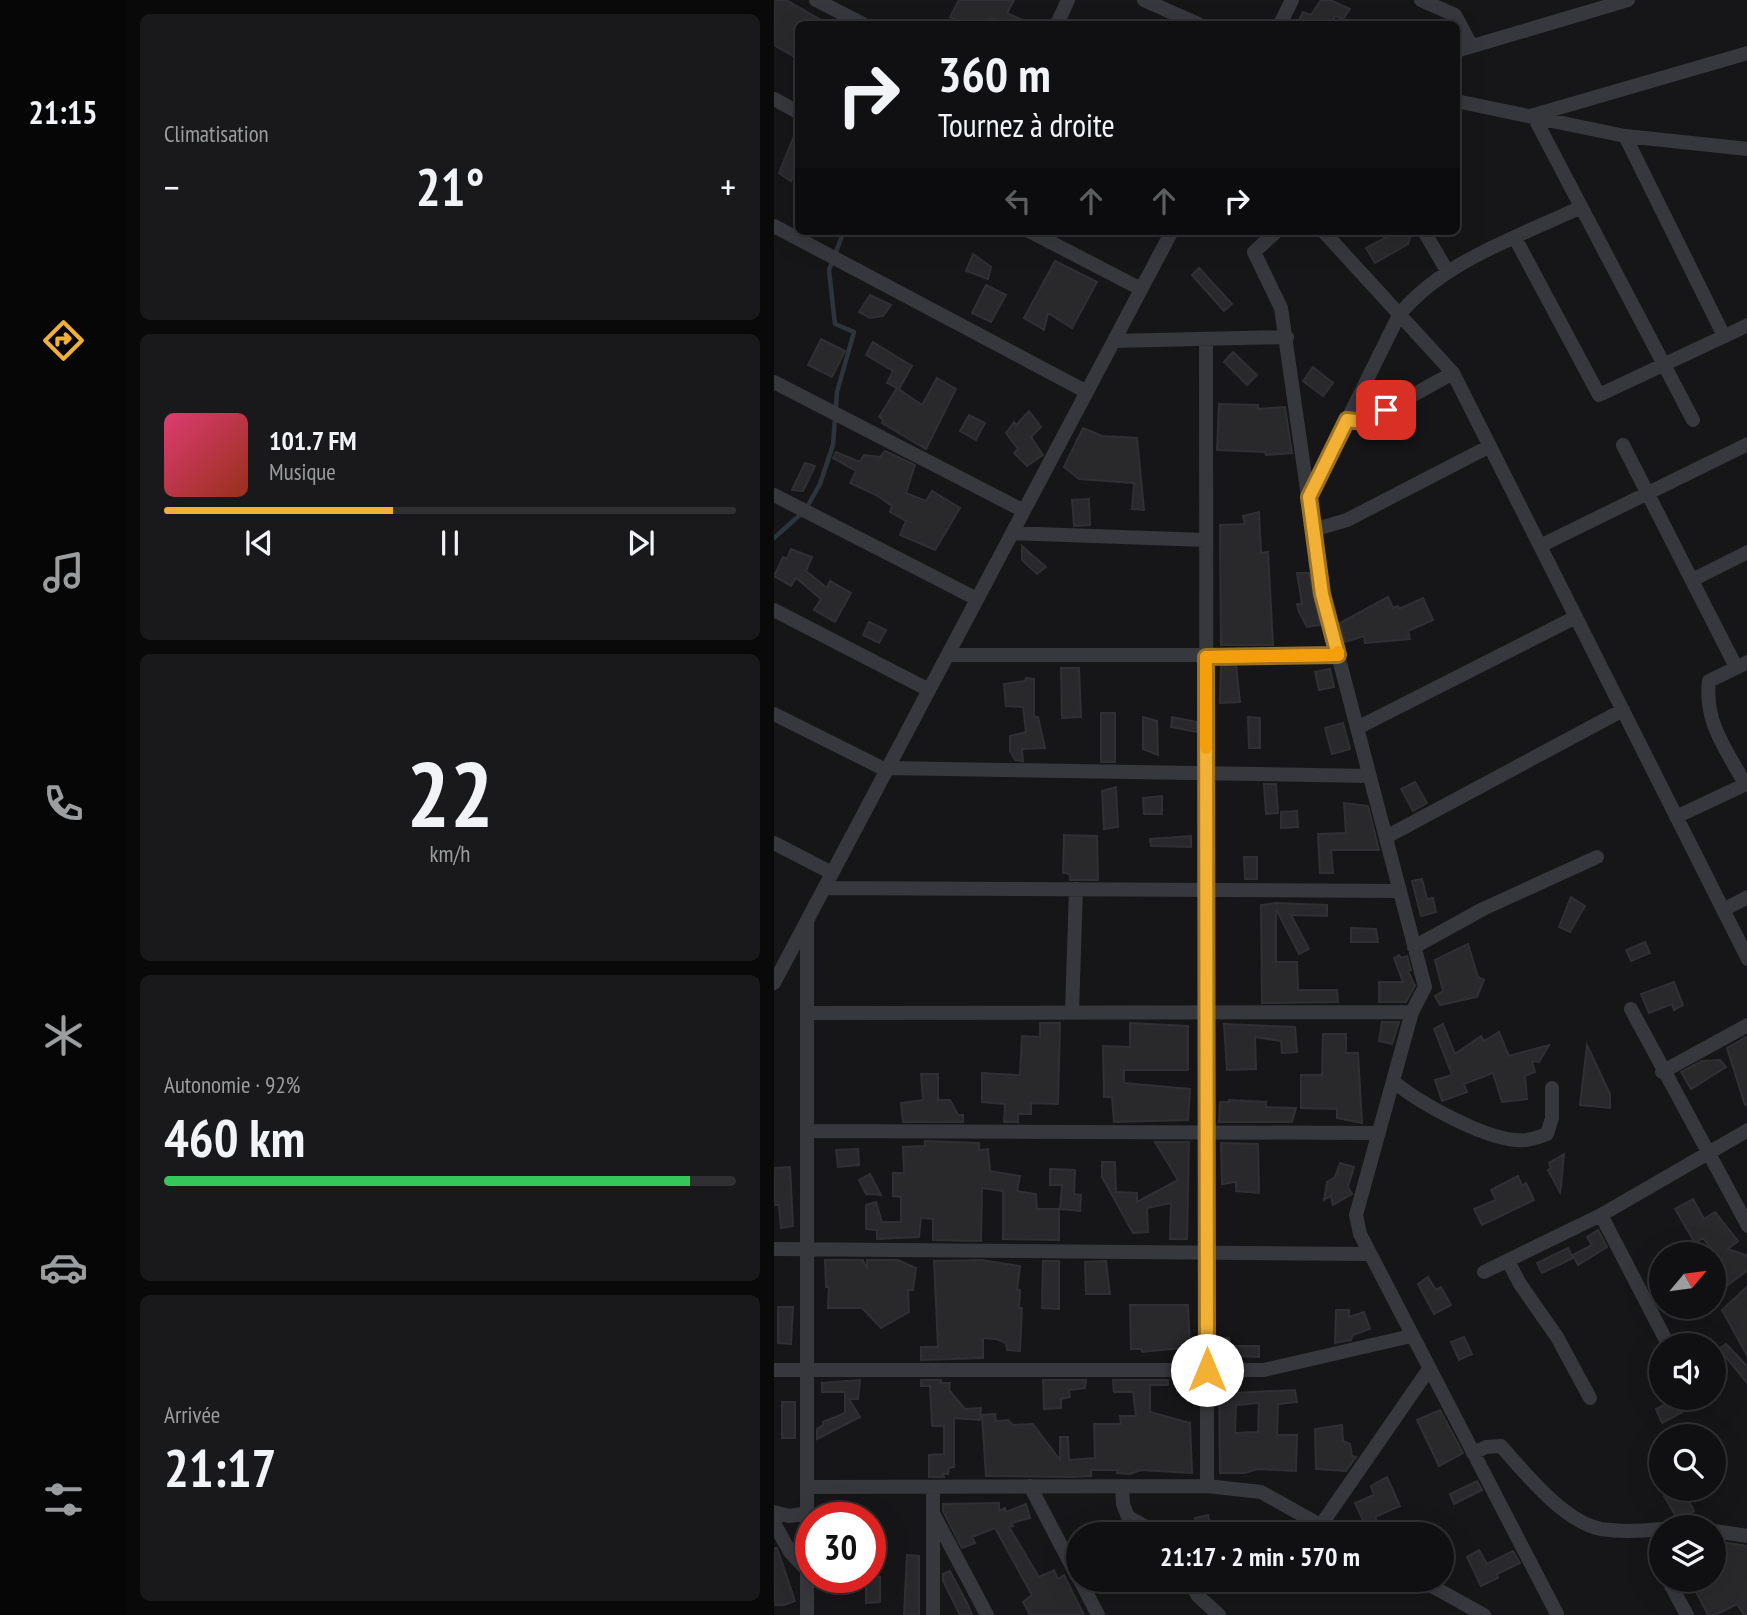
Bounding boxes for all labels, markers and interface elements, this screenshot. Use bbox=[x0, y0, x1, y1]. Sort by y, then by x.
text: 360 m bbox=[938, 42, 1051, 106]
icon: right bbox=[823, 49, 914, 140]
text: 21:15 bbox=[28, 91, 98, 133]
text: Tournez à droite bbox=[938, 104, 1115, 146]
text: Climatisation bbox=[164, 119, 269, 148]
text: 21° bbox=[416, 153, 484, 220]
text: − bbox=[164, 162, 180, 211]
text: + bbox=[720, 162, 736, 211]
icon: left bbox=[999, 182, 1037, 220]
icon: ahead bbox=[1072, 182, 1110, 220]
icon: ahead bbox=[1145, 182, 1183, 220]
icon: right bbox=[1218, 182, 1256, 220]
icon: directions bbox=[39, 316, 88, 365]
pin bbox=[1356, 380, 1416, 440]
icon: arrive bbox=[1367, 391, 1405, 429]
text: 101.7 FM bbox=[269, 424, 357, 457]
text: Musique bbox=[269, 457, 336, 486]
icon: previous bbox=[240, 524, 278, 562]
icon: pause bbox=[431, 524, 469, 562]
icon: next bbox=[622, 524, 660, 562]
icon: music bbox=[39, 548, 88, 597]
text: 22 bbox=[407, 734, 494, 852]
icon: phone bbox=[39, 779, 88, 828]
text: km/h bbox=[430, 839, 470, 868]
icon: climate bbox=[39, 1011, 88, 1060]
text: Autonomie · 92% bbox=[164, 1070, 300, 1099]
text: 460 km bbox=[164, 1104, 305, 1171]
north arrow bbox=[1649, 1242, 1726, 1320]
map controls bbox=[1649, 1242, 1726, 1592]
icon: car bbox=[39, 1243, 88, 1292]
position arrow bbox=[1170, 1333, 1244, 1407]
button: sound bbox=[1649, 1333, 1726, 1410]
text: Arrivée bbox=[164, 1400, 220, 1429]
button: search bbox=[1649, 1424, 1726, 1501]
text: 21:17 bbox=[164, 1434, 276, 1501]
icon: filters bbox=[39, 1475, 88, 1524]
speed limit sign: 30 bbox=[795, 1502, 886, 1593]
button: layers bbox=[1649, 1515, 1726, 1592]
text: 21:17 · 2 min · 570 m bbox=[1160, 1540, 1360, 1573]

